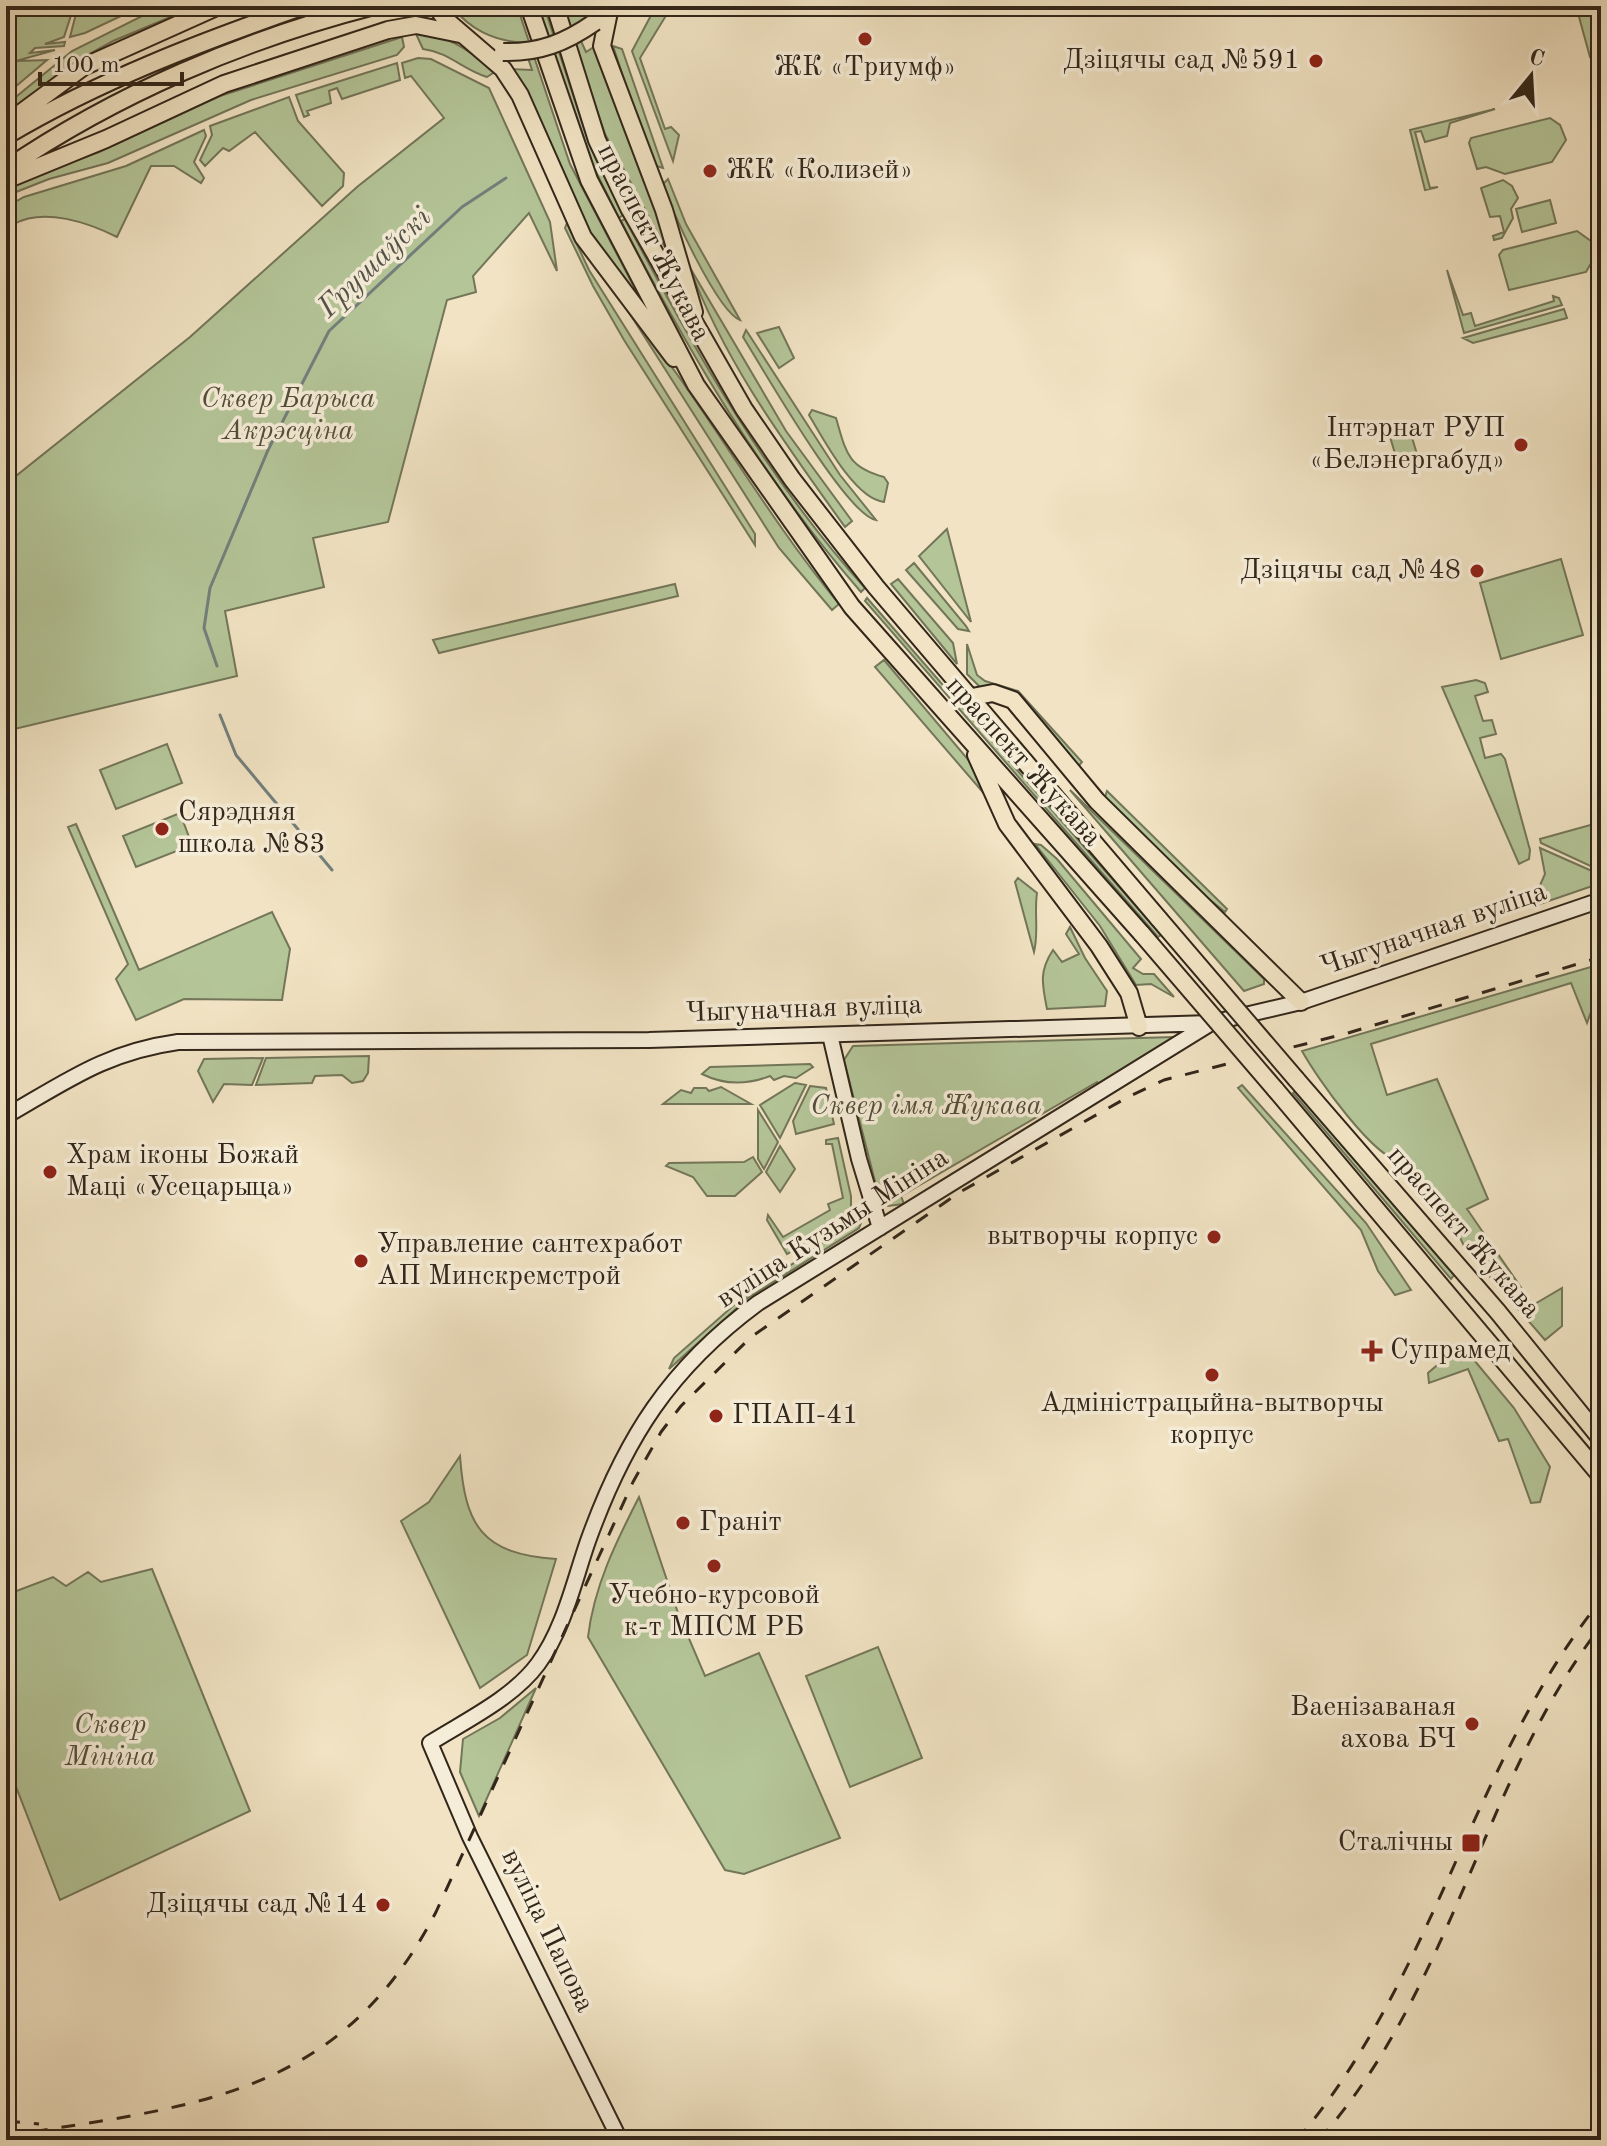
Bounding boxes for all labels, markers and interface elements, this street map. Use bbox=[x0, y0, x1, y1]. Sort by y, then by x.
marker: ЖК «Триумф» bbox=[856, 30, 874, 48]
scale bar bbox=[40, 36, 182, 86]
north arrow bbox=[1491, 36, 1571, 116]
text: С bbox=[1526, 46, 1547, 72]
place label: Дзіцячы сад №591 bbox=[1063, 47, 1300, 75]
marker: Дзіцячы сад №591 bbox=[1307, 52, 1325, 70]
text: 100 m bbox=[52, 54, 120, 78]
place label: ЖК «Триумф» bbox=[774, 54, 956, 82]
street label: праспект Жукава bbox=[591, 140, 715, 346]
place label: ЖК «Колизей» bbox=[726, 157, 913, 185]
marker: ЖК «Колизей» bbox=[701, 162, 719, 180]
water label: Грушаўскі bbox=[312, 202, 437, 325]
park label: Сквер Барыса Акрэсціна bbox=[201, 386, 375, 446]
place label: Інтэрнат РУП «Белэнергабуд» bbox=[1310, 415, 1505, 475]
marker: Інтэрнат РУП «Белэнергабуд» bbox=[1512, 436, 1530, 454]
place label: Дзіцячы сад №48 bbox=[1240, 557, 1461, 585]
marker: Дзіцячы сад №48 bbox=[1468, 562, 1486, 580]
street label: праспект Жукава bbox=[940, 672, 1106, 852]
place label: Сярэдняя школа №83 bbox=[178, 799, 325, 859]
marker: Сярэдняя школа №83 bbox=[153, 820, 171, 838]
street label: Чыгуначная вуліца bbox=[1317, 878, 1551, 982]
street label: Чыгуначная вуліца bbox=[685, 992, 923, 1028]
park label: Сквер імя Жукава bbox=[810, 1093, 1042, 1121]
place label: Храм іконы Божай Маці «Усецарыца» bbox=[66, 1142, 299, 1202]
street label: праспект Жукава bbox=[1381, 1142, 1545, 1324]
street label: вуліца Кузьмы Мініна bbox=[712, 1144, 954, 1314]
marker: Храм іконы Божай Маці «Усецарыца» bbox=[41, 1163, 59, 1181]
place label: вытворчы корпус bbox=[987, 1223, 1198, 1251]
marker: вытворчы корпус bbox=[1205, 1228, 1223, 1246]
place label: Управление сантехработ АП Минскремстрой bbox=[377, 1231, 683, 1291]
marker: Управление сантехработ АП Минскремстрой bbox=[352, 1252, 370, 1270]
place label: Супрамед bbox=[1390, 1337, 1510, 1365]
marker: Супрамед bbox=[1361, 1340, 1383, 1362]
marker: Адміністрацыйна-вытворчы корпус bbox=[1203, 1366, 1221, 1384]
place label: Адміністрацыйна-вытворчы корпус bbox=[1040, 1390, 1384, 1450]
place label: ГПАП-41 bbox=[732, 1402, 859, 1430]
marker: ГПАП-41 bbox=[707, 1407, 725, 1425]
place label: Граніт bbox=[699, 1509, 782, 1537]
marker: Граніт bbox=[674, 1514, 692, 1532]
marker: Учебно-курсовой к-т МПСМ РБ bbox=[705, 1557, 723, 1575]
place label: Учебно-курсовой к-т МПСМ РБ bbox=[608, 1582, 820, 1642]
place label: Ваенізаваная ахова БЧ bbox=[1290, 1694, 1456, 1754]
park label: Сквер Мініна bbox=[64, 1712, 155, 1772]
marker: Ваенізаваная ахова БЧ bbox=[1463, 1715, 1481, 1733]
place label: Сталічны bbox=[1338, 1829, 1453, 1857]
marker: Сталічны bbox=[1460, 1832, 1482, 1854]
street label: вуліца Папова bbox=[495, 1845, 599, 2017]
place label: Дзіцячы сад №14 bbox=[146, 1891, 367, 1919]
marker: Дзіцячы сад №14 bbox=[374, 1896, 392, 1914]

